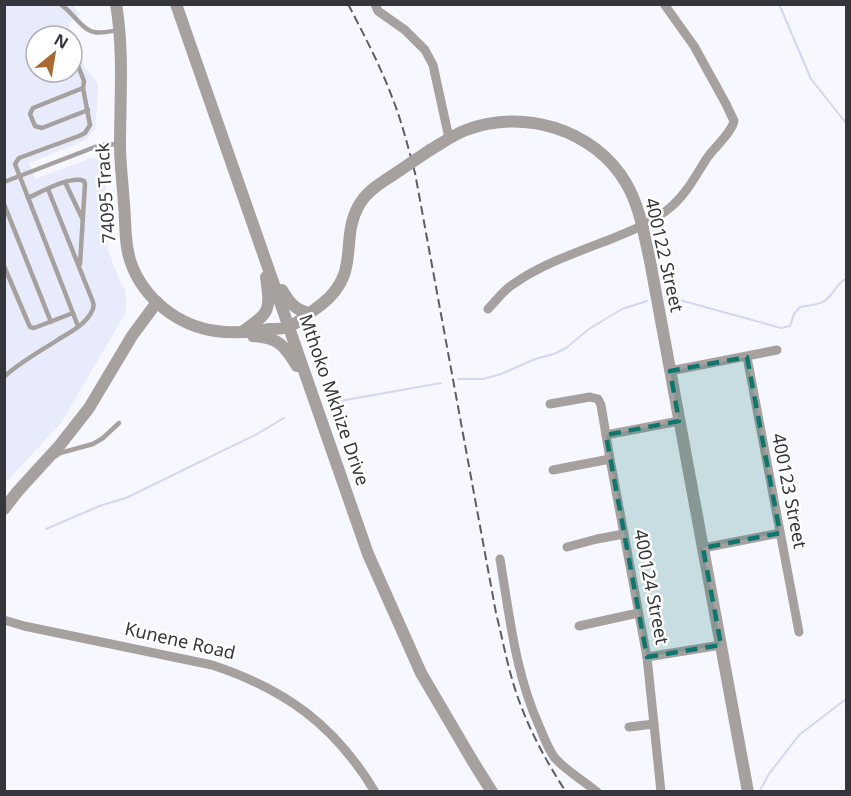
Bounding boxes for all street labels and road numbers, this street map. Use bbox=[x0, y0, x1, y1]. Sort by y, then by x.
street label: 74095 Track bbox=[89, 142, 120, 244]
street label: 400122 Street bbox=[640, 195, 690, 315]
street label: Mthoko Mkhize Drive bbox=[294, 311, 376, 488]
street label: 400123 Street bbox=[767, 431, 813, 551]
street label: 400124 Street bbox=[629, 527, 675, 647]
street label: Kunene Road bbox=[123, 616, 238, 664]

